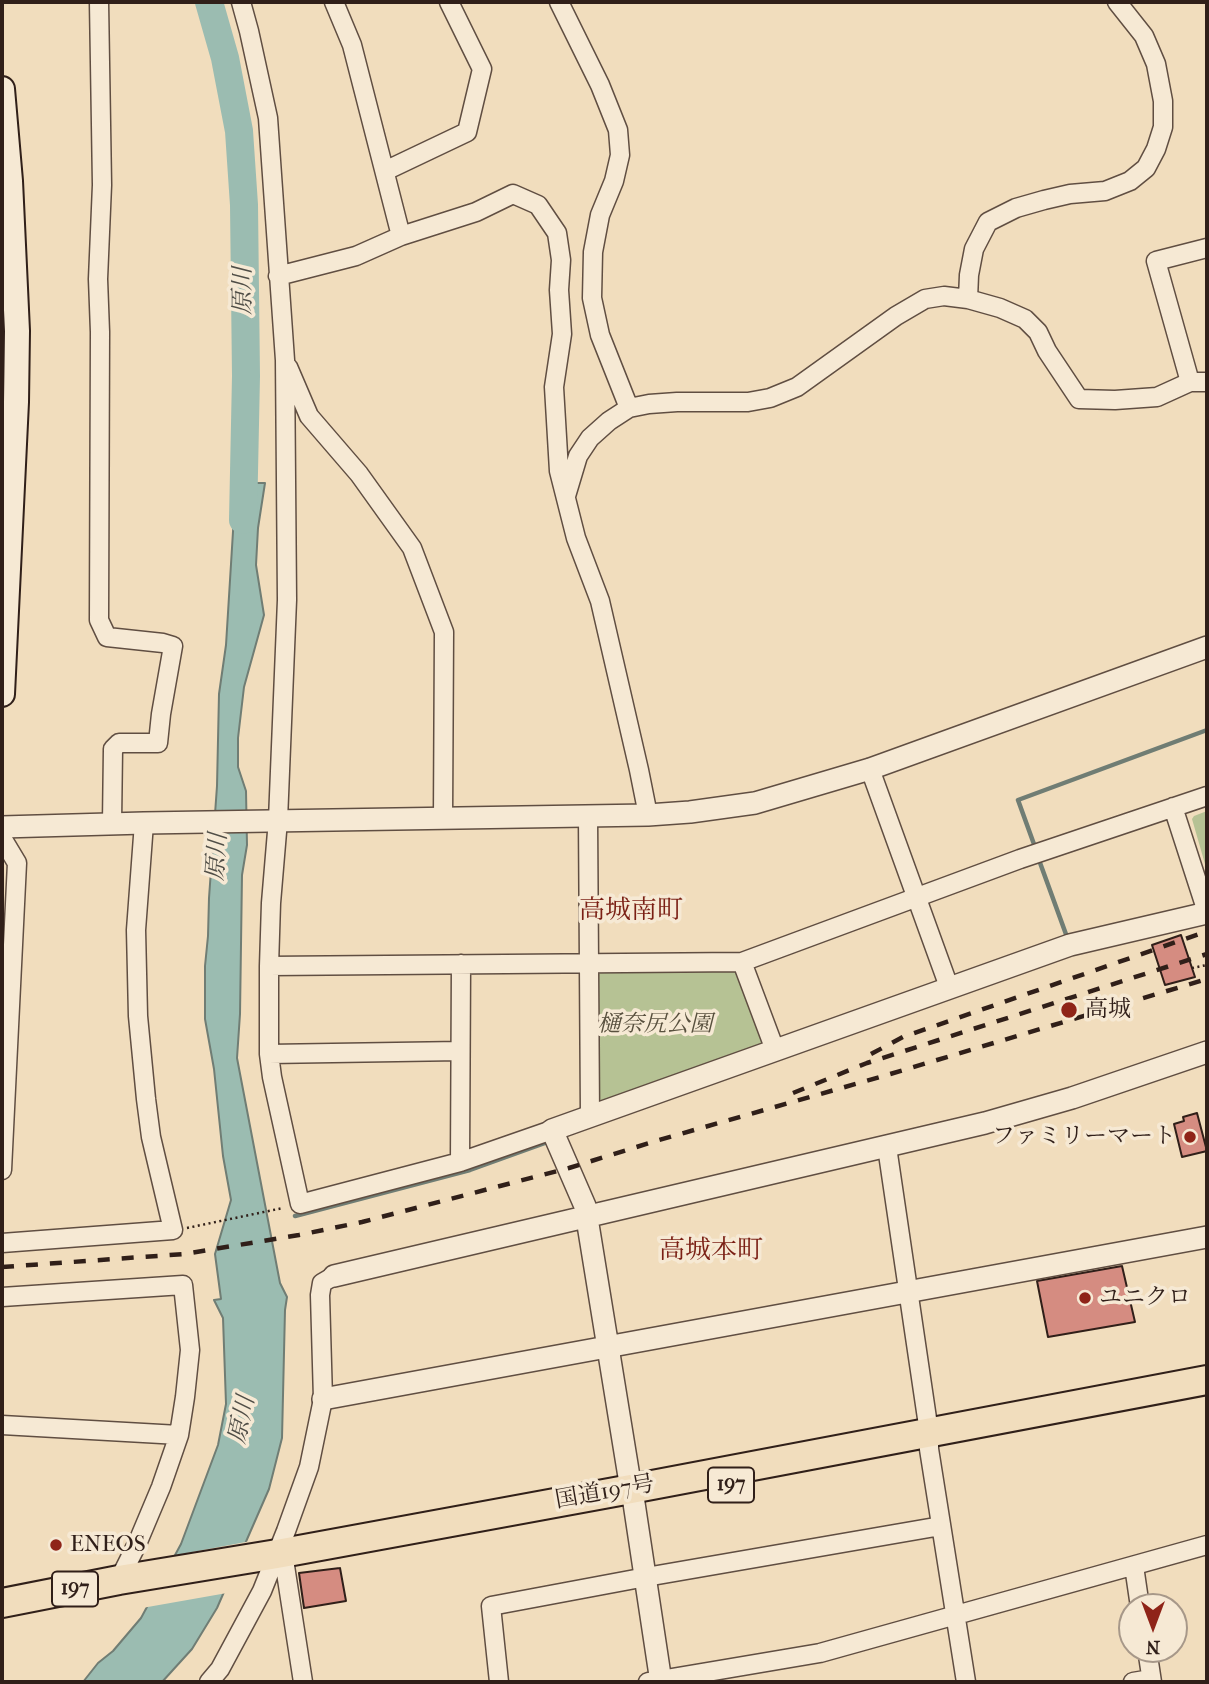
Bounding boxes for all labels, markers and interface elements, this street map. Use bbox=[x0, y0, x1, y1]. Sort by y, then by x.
water label: 原川 bbox=[230, 267, 258, 315]
water label: 原川 bbox=[202, 832, 234, 882]
district label: 高城南町 bbox=[579, 896, 683, 928]
place label: 高城 bbox=[1085, 996, 1131, 1024]
marker: 高城 bbox=[1059, 1000, 1079, 1020]
park label: 樋奈尻公園 bbox=[598, 1011, 712, 1039]
place label: ファミリーマート bbox=[992, 1123, 1176, 1151]
marker: ファミリーマート bbox=[1182, 1129, 1198, 1145]
district label: 高城本町 bbox=[659, 1236, 763, 1268]
place label: ユニクロ bbox=[1099, 1284, 1191, 1312]
marker: ユニクロ bbox=[1077, 1290, 1093, 1306]
water label: 原川 bbox=[224, 1394, 262, 1446]
road number: 197 bbox=[708, 1468, 754, 1502]
street label: 国道197号 bbox=[553, 1471, 657, 1515]
place label: ENEOS bbox=[70, 1531, 146, 1559]
marker: ENEOS bbox=[48, 1537, 64, 1553]
road number: 197 bbox=[52, 1572, 98, 1606]
north arrow bbox=[1118, 1593, 1188, 1663]
text: N bbox=[1146, 1636, 1160, 1658]

